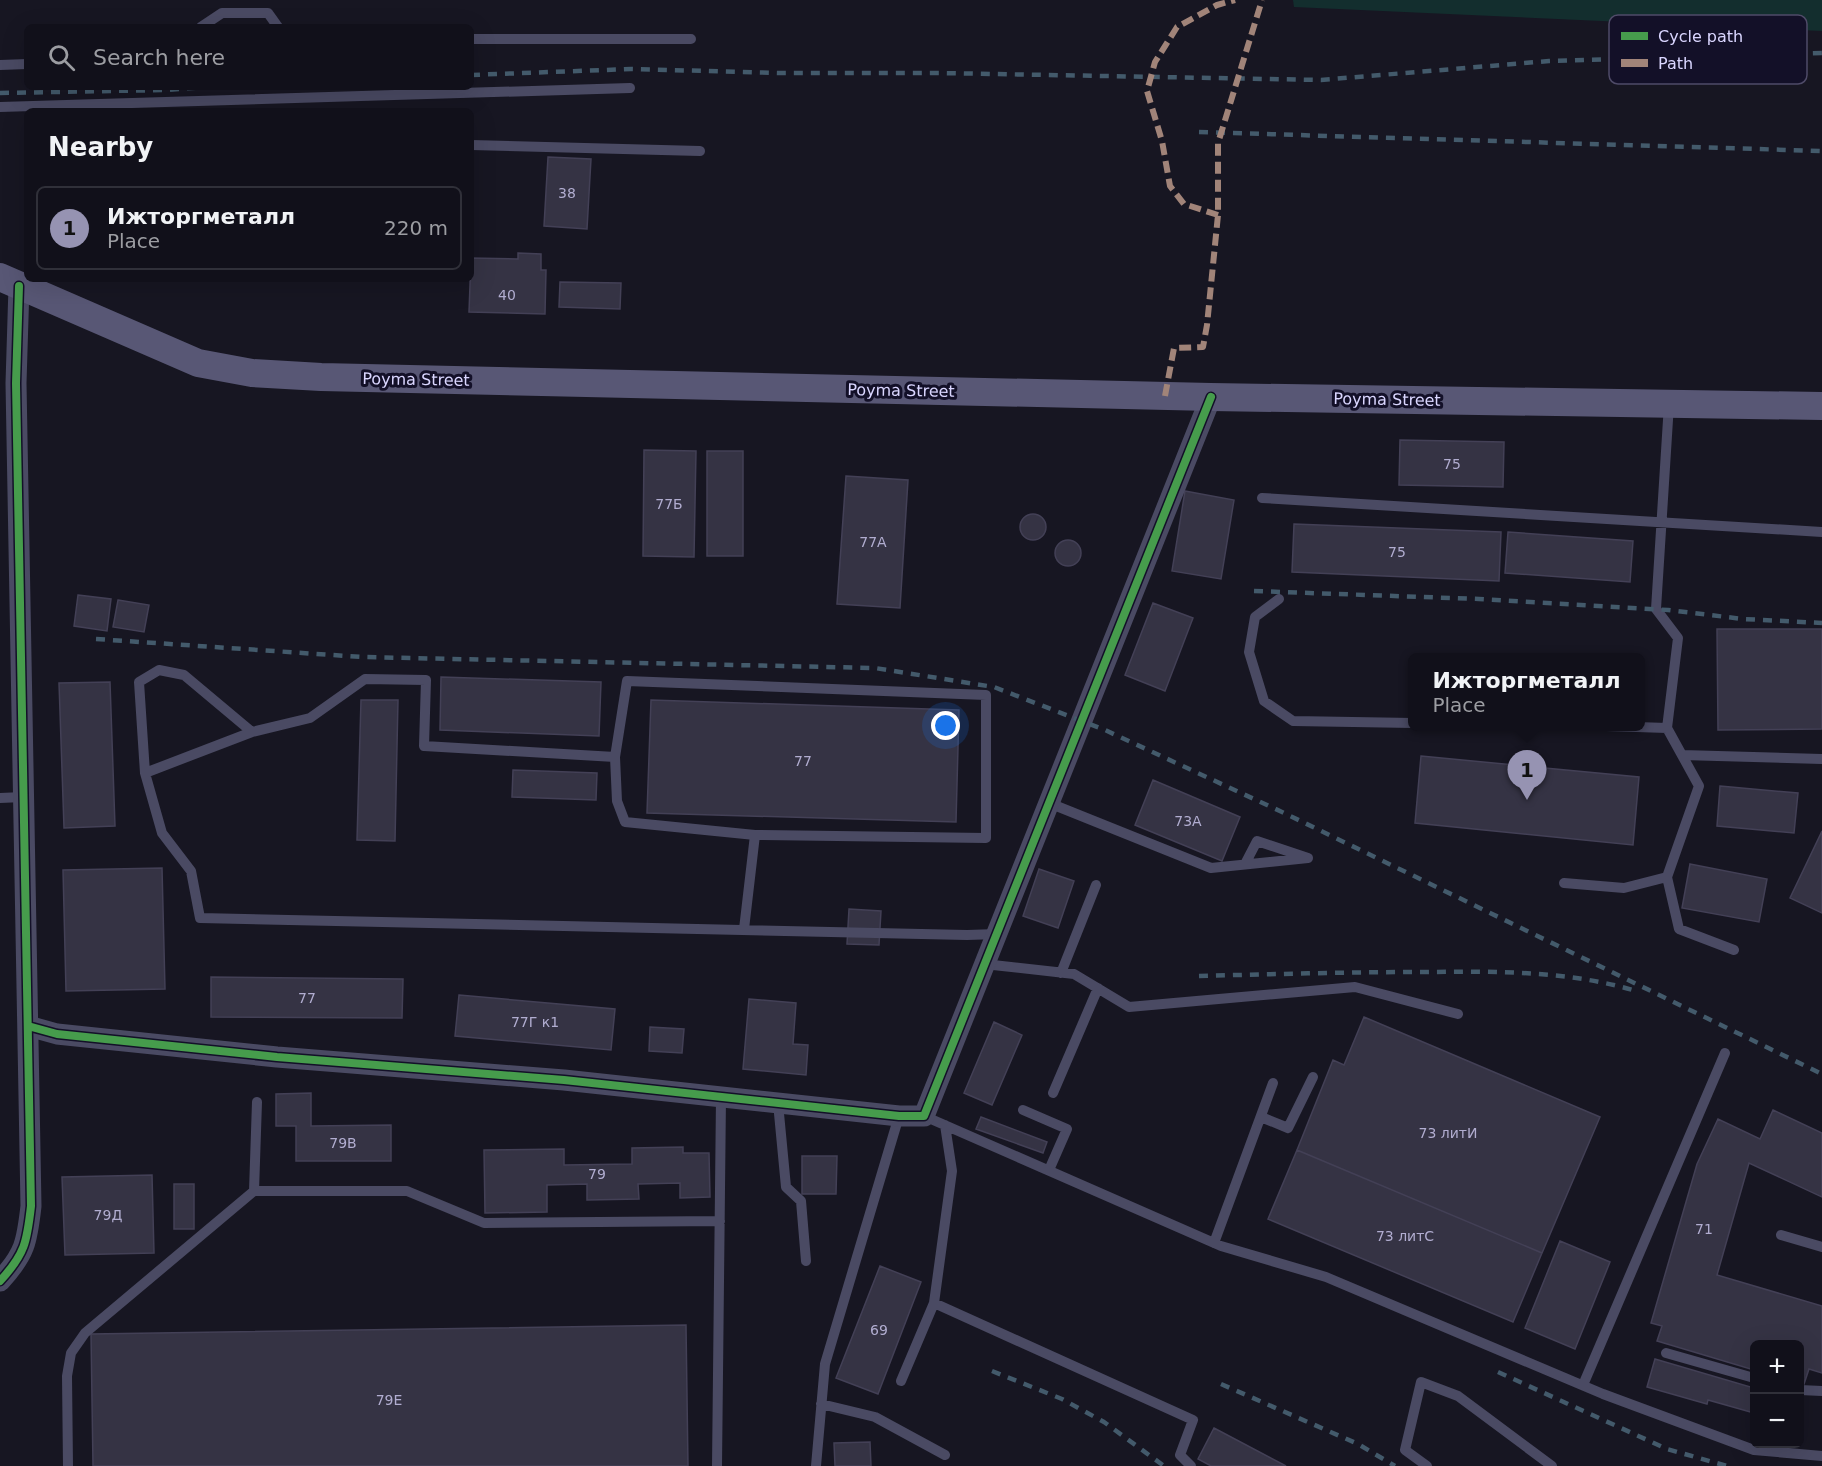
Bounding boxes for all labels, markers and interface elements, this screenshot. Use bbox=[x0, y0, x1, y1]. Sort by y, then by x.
legend bbox=[1609, 15, 1807, 84]
search box bbox=[24, 24, 474, 90]
text: Cycle path bbox=[1658, 27, 1743, 46]
icon: search bbox=[45, 41, 78, 74]
text: Search here bbox=[93, 45, 225, 70]
text: Path bbox=[1658, 54, 1693, 73]
text: Nearby bbox=[48, 132, 153, 162]
house number: 38 bbox=[558, 185, 576, 201]
text: Ижторгметалл bbox=[107, 204, 295, 229]
text: 1 bbox=[63, 216, 76, 240]
text: 220 m bbox=[384, 216, 448, 240]
text: Place bbox=[107, 229, 160, 253]
house number: 40 bbox=[498, 287, 516, 303]
street label: Poyma Street bbox=[362, 369, 470, 390]
street label: Poyma Street bbox=[847, 380, 955, 401]
street label: Poyma Street bbox=[1333, 389, 1441, 410]
house number: 75 bbox=[1443, 456, 1461, 472]
house number: 77Б bbox=[655, 496, 683, 512]
house number: 77А bbox=[859, 534, 887, 550]
house number: 75 bbox=[1388, 544, 1406, 560]
popup bbox=[1408, 653, 1645, 731]
text: Ижторгметалл bbox=[1432, 668, 1621, 693]
text: Place bbox=[1432, 693, 1486, 717]
your location bbox=[931, 711, 960, 740]
pin: 1 bbox=[1508, 750, 1546, 800]
house number: 77 bbox=[794, 753, 812, 769]
house number: 73А bbox=[1174, 813, 1202, 829]
house number: 77 bbox=[298, 990, 316, 1006]
house number: 77Г к1 bbox=[511, 1014, 559, 1030]
house number: 73 литИ bbox=[1419, 1125, 1477, 1141]
house number: 79В bbox=[329, 1135, 357, 1151]
house number: 79 bbox=[588, 1166, 606, 1182]
house number: 79Д bbox=[94, 1207, 122, 1223]
house number: 71 bbox=[1695, 1221, 1713, 1237]
house number: 73 литС bbox=[1376, 1228, 1434, 1244]
house number: 69 bbox=[870, 1322, 888, 1338]
map controls bbox=[1750, 1340, 1804, 1448]
button: + bbox=[1750, 1340, 1804, 1394]
house number: 79Е bbox=[376, 1392, 402, 1408]
button: − bbox=[1750, 1394, 1804, 1448]

